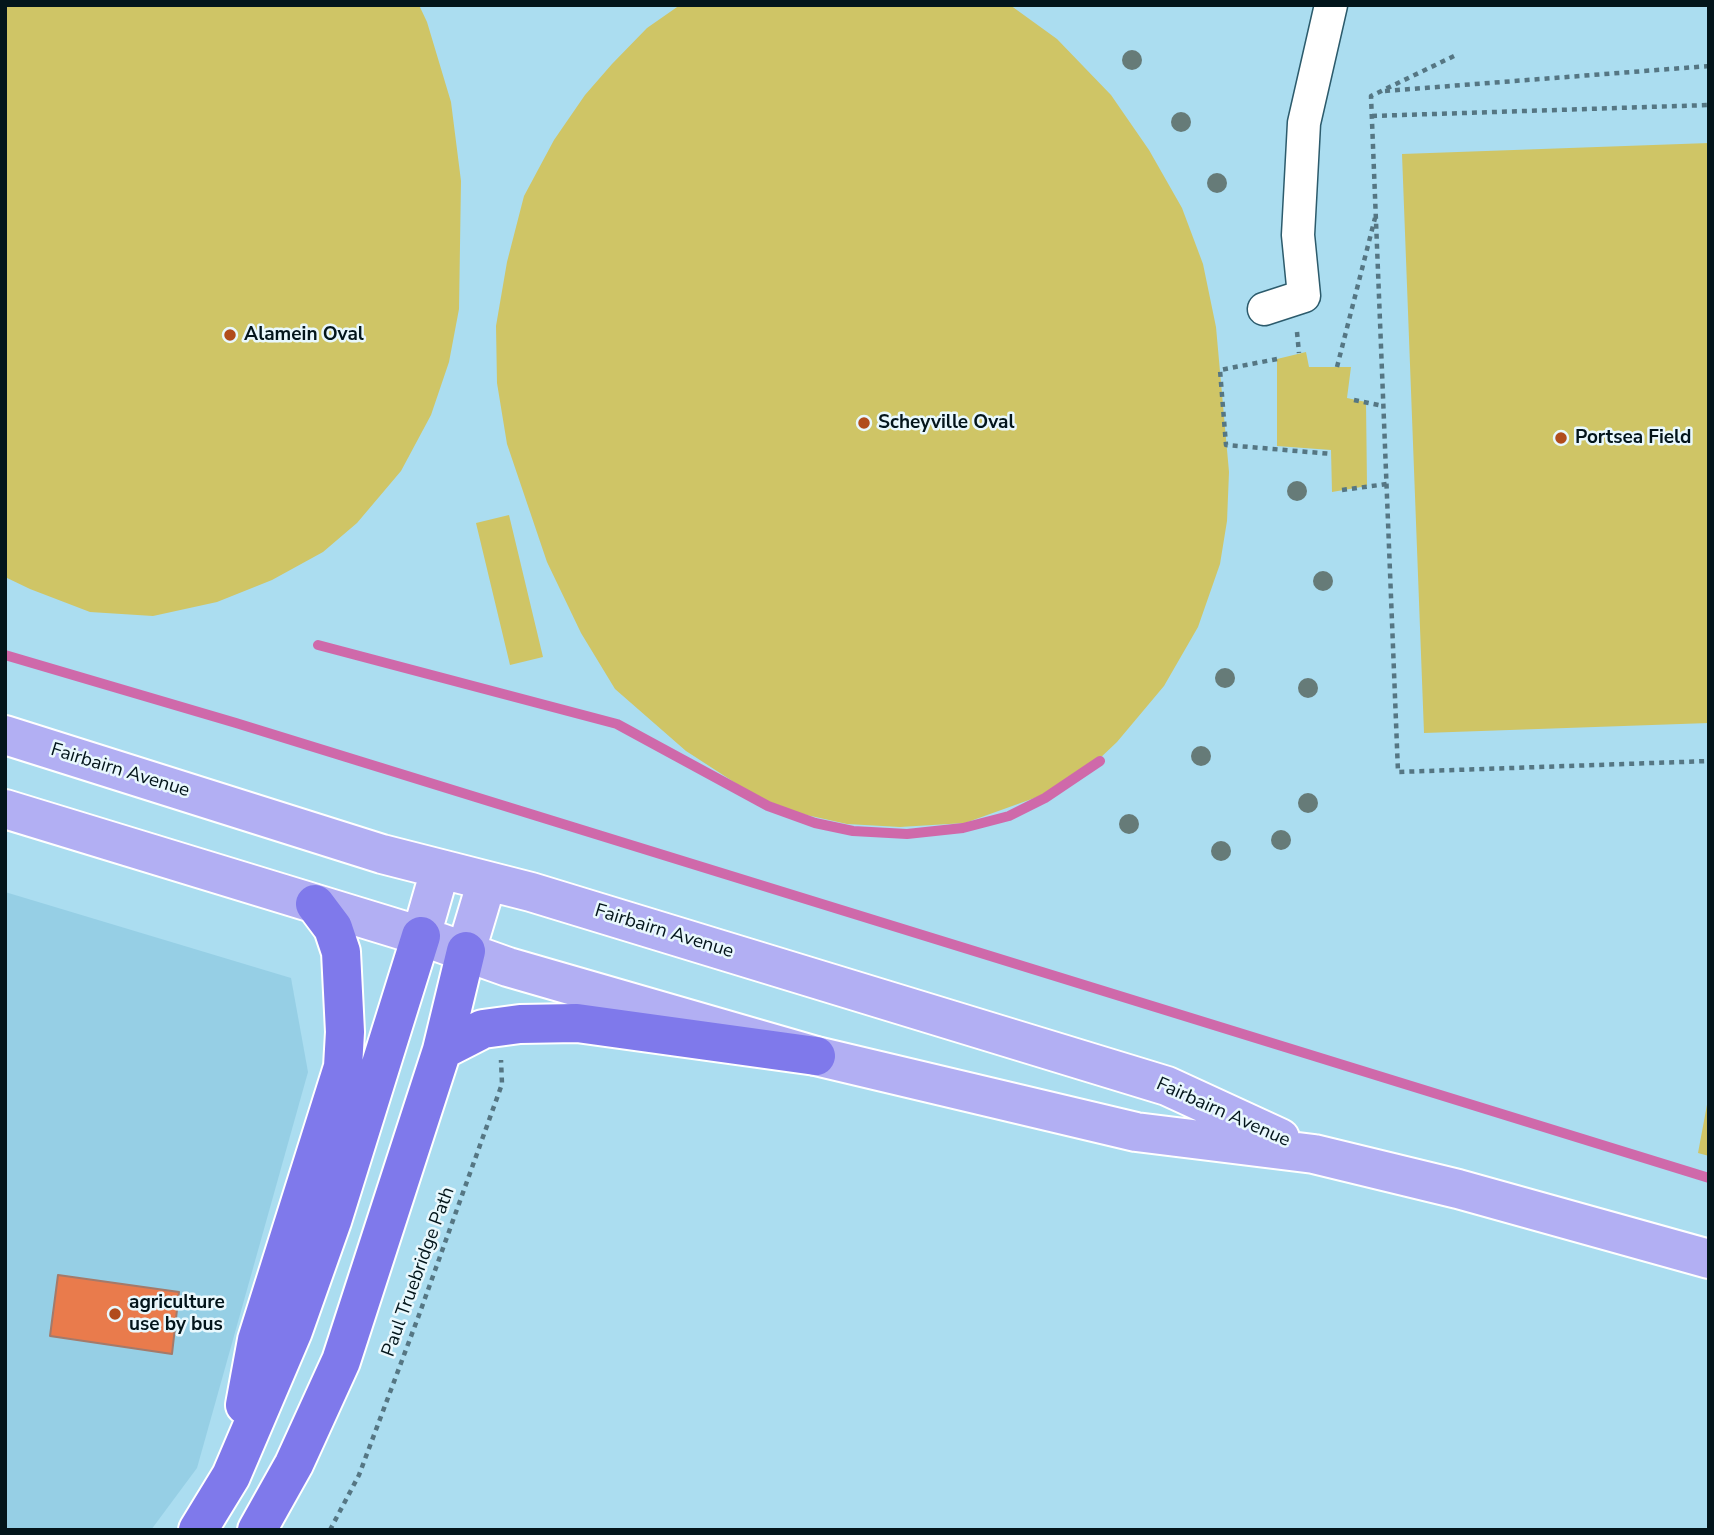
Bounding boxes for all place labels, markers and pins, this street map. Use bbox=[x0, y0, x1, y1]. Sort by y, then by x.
place label: Alamein Oval bbox=[244, 324, 364, 346]
marker: Alamein Oval bbox=[222, 327, 238, 343]
place label: Scheyville Oval bbox=[878, 412, 1014, 434]
marker: Scheyville Oval bbox=[856, 415, 872, 431]
place label: Portsea Field bbox=[1575, 427, 1691, 449]
marker: Portsea Field bbox=[1553, 430, 1569, 446]
place label: agriculture use by bus bbox=[129, 1292, 225, 1336]
marker: agriculture use by bus bbox=[107, 1306, 123, 1322]

